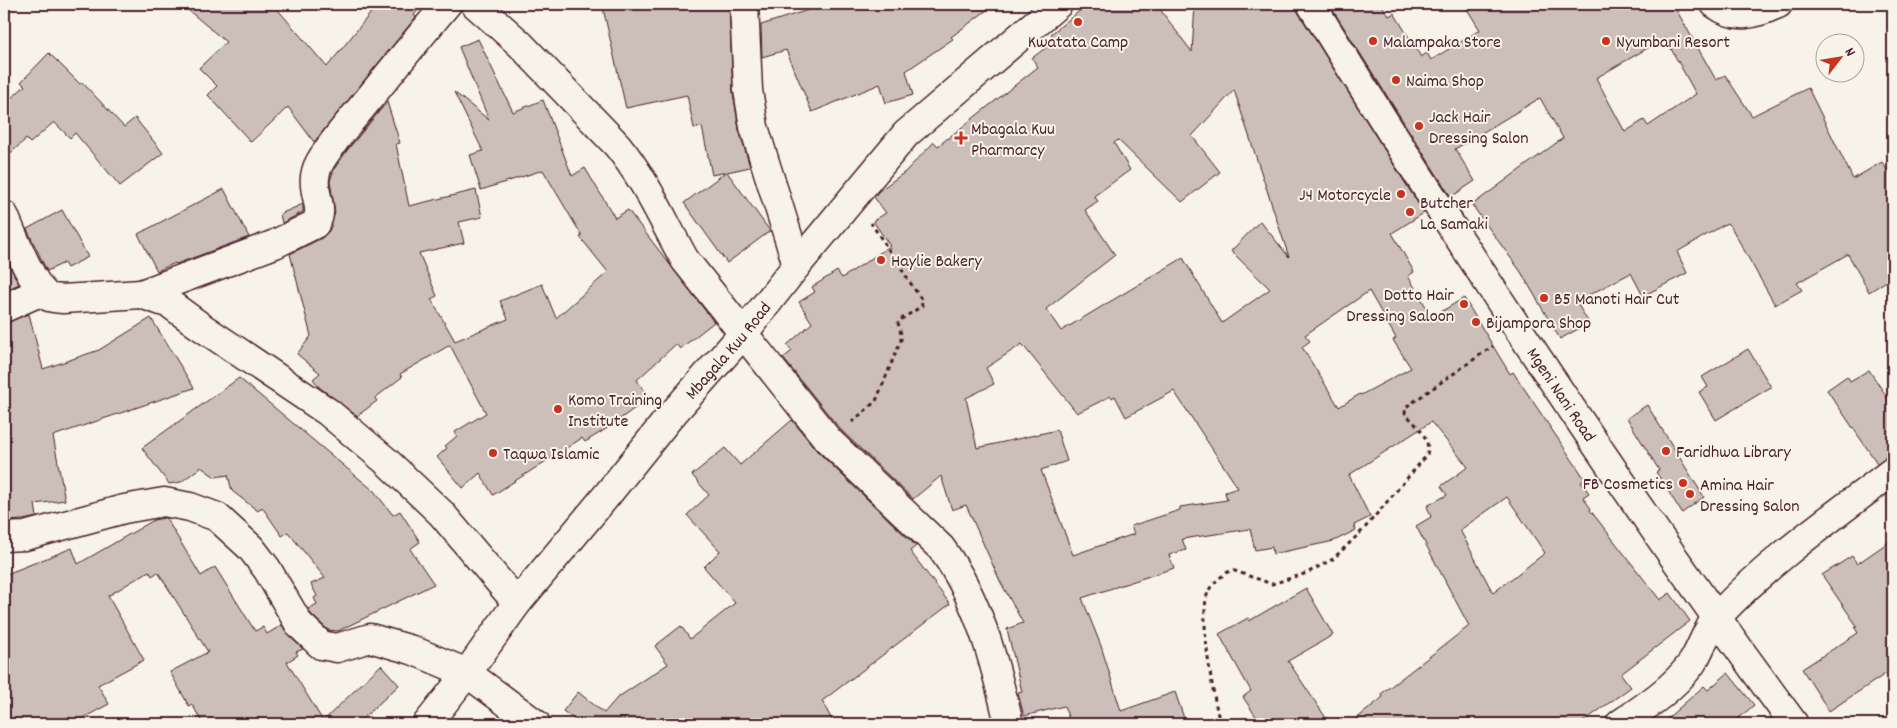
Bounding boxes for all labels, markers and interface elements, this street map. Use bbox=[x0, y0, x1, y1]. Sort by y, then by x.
marker: Kwatata Camp bbox=[1072, 16, 1084, 28]
place label: Kwatata Camp bbox=[1028, 31, 1128, 56]
place label: Malampaka Store bbox=[1383, 31, 1501, 56]
place label: Nyumbani Resort bbox=[1616, 31, 1730, 56]
north arrow bbox=[1814, 32, 1864, 82]
marker: Malampaka Store bbox=[1367, 35, 1379, 47]
marker: Nyumbani Resort bbox=[1600, 35, 1612, 47]
text: N bbox=[1839, 44, 1860, 61]
place label: Naima Shop bbox=[1406, 70, 1484, 95]
marker: Naima Shop bbox=[1390, 74, 1402, 86]
place label: Jack Hair Dressing Salon bbox=[1429, 106, 1529, 152]
place label: Mbagala Kuu Pharmarcy bbox=[971, 118, 1055, 164]
marker: Jack Hair Dressing Salon bbox=[1413, 120, 1425, 132]
marker: Mbagala Kuu Pharmarcy bbox=[955, 132, 967, 144]
place label: J4 Motorcycle bbox=[1299, 184, 1391, 209]
marker: J4 Motorcycle bbox=[1395, 188, 1407, 200]
place label: Butcher La Samaki bbox=[1420, 192, 1488, 238]
marker: Butcher La Samaki bbox=[1404, 206, 1416, 218]
place label: Haylie Bakery bbox=[891, 250, 983, 275]
marker: Haylie Bakery bbox=[875, 254, 887, 266]
place label: Dotto Hair Dressing Saloon bbox=[1346, 284, 1454, 330]
place label: B5 Manoti Hair Cut bbox=[1554, 288, 1680, 313]
marker: B5 Manoti Hair Cut bbox=[1538, 292, 1550, 304]
street label: Mbagala Kuu Road bbox=[681, 297, 779, 406]
marker: Dotto Hair Dressing Saloon bbox=[1458, 298, 1470, 310]
place label: Bijampora Shop bbox=[1486, 312, 1591, 337]
marker: Bijampora Shop bbox=[1470, 316, 1482, 328]
street label: Mgeni Nani Road bbox=[1519, 344, 1601, 448]
place label: Komo Training Institute bbox=[568, 389, 662, 435]
marker: Komo Training Institute bbox=[552, 403, 564, 415]
place label: Faridhwa Library bbox=[1676, 441, 1792, 466]
place label: Taqwa Islamic bbox=[503, 443, 600, 468]
marker: Faridhwa Library bbox=[1660, 445, 1672, 457]
marker: Taqwa Islamic bbox=[487, 447, 499, 459]
place label: FB Cosmetics bbox=[1583, 473, 1673, 498]
place label: Amina Hair Dressing Salon bbox=[1700, 474, 1800, 520]
marker: FB Cosmetics bbox=[1677, 477, 1689, 489]
marker: Amina Hair Dressing Salon bbox=[1684, 488, 1696, 500]

